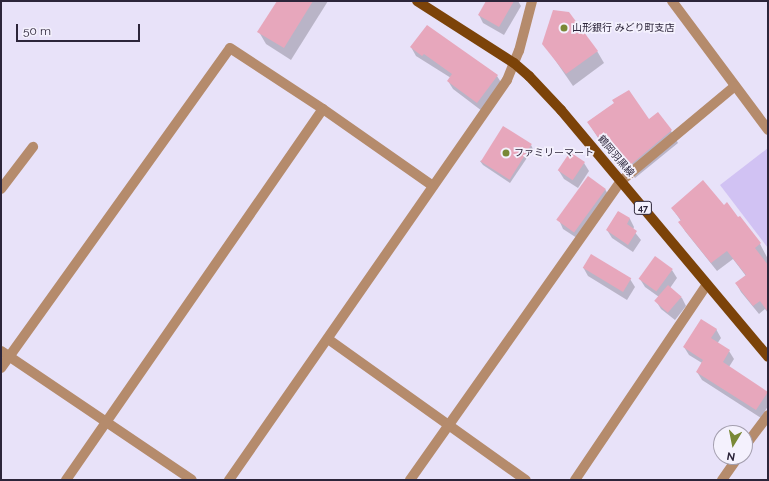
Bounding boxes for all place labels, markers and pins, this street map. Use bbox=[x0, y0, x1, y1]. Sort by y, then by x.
place label: 山形銀行 みどり町支店 bbox=[572, 22, 675, 34]
marker: 山形銀行 みどり町支店 bbox=[559, 23, 569, 33]
place label: ファミリーマート bbox=[514, 147, 594, 159]
marker: ファミリーマート bbox=[501, 148, 511, 158]

